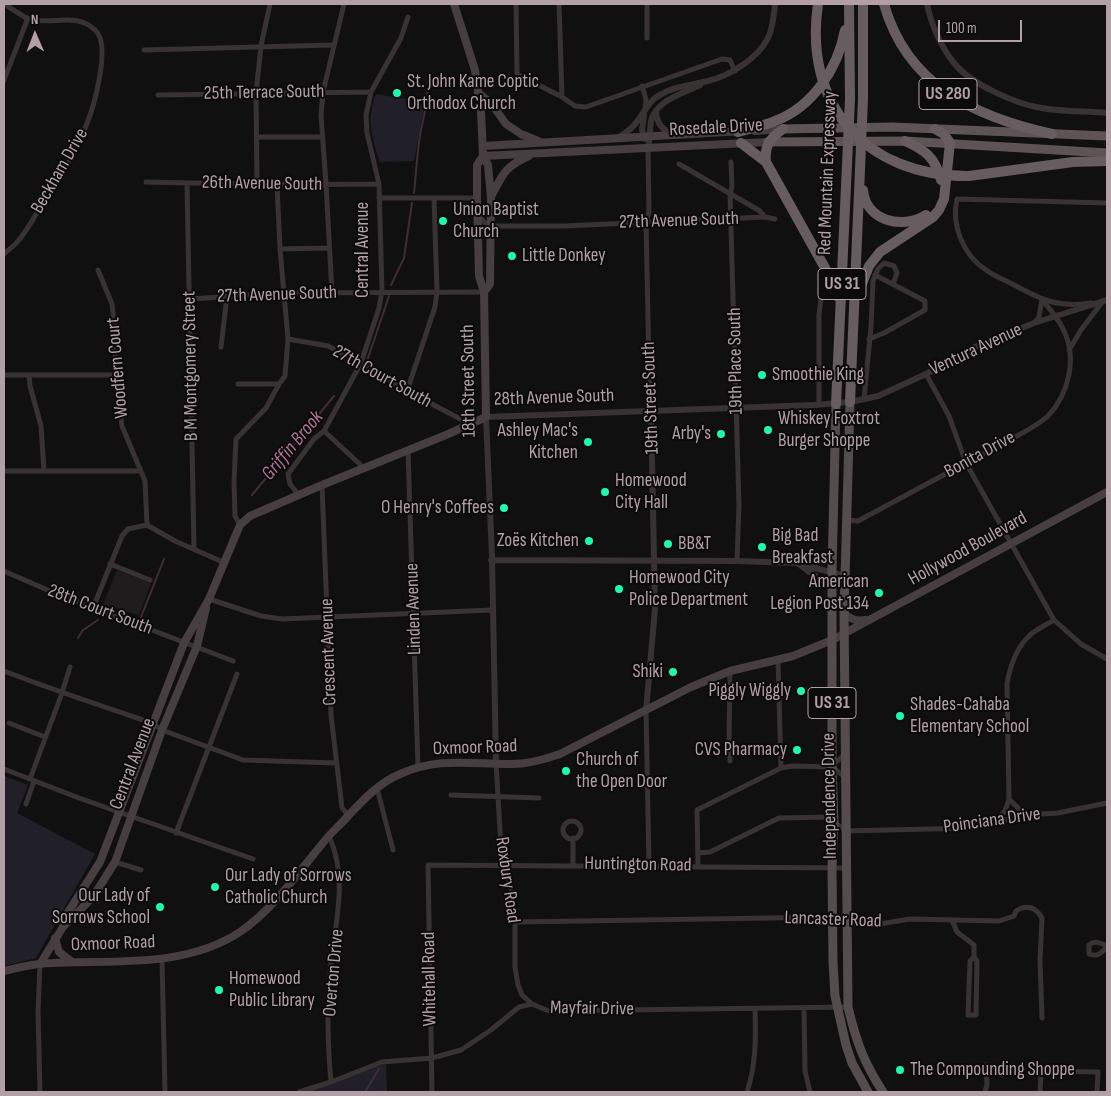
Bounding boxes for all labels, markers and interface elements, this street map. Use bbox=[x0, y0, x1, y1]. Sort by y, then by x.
north arrow bbox=[10, 10, 60, 60]
scale bar bbox=[941, 10, 1025, 42]
text: N bbox=[31, 11, 39, 28]
text: 100 m bbox=[946, 19, 977, 38]
place label: St. John Kame Coptic Orthodox Church bbox=[407, 71, 539, 115]
road number: US 280 bbox=[919, 78, 977, 110]
street label: 25th Terrace South bbox=[204, 81, 324, 105]
marker: St. John Kame Coptic Orthodox Church bbox=[391, 87, 403, 99]
street label: Red Mountain Expressway bbox=[814, 91, 842, 255]
street label: Rosedale Drive bbox=[669, 114, 763, 142]
street label: Beckham Drive bbox=[26, 124, 94, 218]
street label: 26th Avenue South bbox=[202, 172, 322, 196]
place label: Union Baptist Church bbox=[453, 199, 539, 243]
street label: Central Avenue bbox=[352, 202, 374, 298]
street label: 27th Avenue South bbox=[619, 208, 739, 234]
marker: Union Baptist Church bbox=[437, 215, 449, 227]
place label: Little Donkey bbox=[522, 245, 605, 267]
marker: Little Donkey bbox=[506, 250, 518, 262]
road number: US 31 bbox=[818, 268, 866, 300]
street label: 27th Avenue South bbox=[217, 282, 337, 308]
street label: B M Montgomery Street bbox=[178, 291, 204, 441]
street label: 19th Place South bbox=[724, 307, 748, 415]
street label: Woodfern Court bbox=[102, 316, 134, 420]
street label: Ventura Avenue bbox=[926, 319, 1026, 381]
street label: 18th Street South bbox=[457, 324, 481, 438]
street label: 27th Court South bbox=[328, 340, 436, 414]
street label: 19th Street South bbox=[638, 341, 664, 455]
place label: Smoothie King bbox=[772, 364, 864, 386]
marker: Smoothie King bbox=[756, 369, 768, 381]
street label: 28th Avenue South bbox=[493, 385, 615, 411]
water label: Griffin Brook bbox=[257, 406, 329, 486]
place label: Whiskey Foxtrot Burger Shoppe bbox=[778, 408, 880, 452]
place label: Ashley Mac's Kitchen bbox=[497, 420, 578, 464]
place label: Arby's bbox=[672, 423, 711, 445]
marker: Whiskey Foxtrot Burger Shoppe bbox=[762, 424, 774, 436]
street label: Bonita Drive bbox=[941, 426, 1019, 484]
marker: Arby's bbox=[715, 428, 727, 440]
marker: Ashley Mac's Kitchen bbox=[582, 436, 594, 448]
place label: Homewood City Hall bbox=[615, 470, 687, 514]
marker: Homewood City Hall bbox=[599, 486, 611, 498]
place label: O Henry's Coffees bbox=[381, 497, 494, 519]
marker: O Henry's Coffees bbox=[498, 502, 510, 514]
street label: Hollywood Boulevard bbox=[905, 507, 1031, 591]
place label: Big Bad Breakfast bbox=[772, 525, 833, 569]
place label: Zoës Kitchen bbox=[497, 530, 579, 552]
place label: BB&T bbox=[678, 533, 711, 555]
marker: Zoës Kitchen bbox=[583, 535, 595, 547]
marker: BB&T bbox=[662, 538, 674, 550]
marker: Big Bad Breakfast bbox=[756, 541, 768, 553]
street label: Linden Avenue bbox=[401, 563, 427, 655]
place label: Homewood City Police Department bbox=[629, 567, 748, 611]
place label: American Legion Post 134 bbox=[770, 571, 869, 615]
street label: 28th Court South bbox=[44, 580, 156, 640]
marker: Homewood City Police Department bbox=[613, 583, 625, 595]
marker: American Legion Post 134 bbox=[873, 587, 885, 599]
street label: Crescent Avenue bbox=[316, 598, 342, 706]
place label: Shiki bbox=[632, 661, 663, 683]
marker: Shiki bbox=[667, 666, 679, 678]
place label: Piggly Wiggly bbox=[708, 680, 791, 702]
marker: Piggly Wiggly bbox=[795, 685, 807, 697]
road number: US 31 bbox=[808, 688, 856, 718]
place label: Shades-Cahaba Elementary School bbox=[910, 694, 1029, 738]
marker: Shades-Cahaba Elementary School bbox=[894, 710, 906, 722]
street label: Central Avenue bbox=[105, 715, 161, 813]
street label: Independence Drive bbox=[818, 733, 842, 859]
street label: Oxmoor Road bbox=[432, 735, 518, 761]
place label: CVS Pharmacy bbox=[695, 739, 787, 761]
marker: CVS Pharmacy bbox=[791, 744, 803, 756]
place label: Church of the Open Door bbox=[576, 749, 667, 793]
marker: Church of the Open Door bbox=[560, 765, 572, 777]
street label: Poinciana Drive bbox=[942, 803, 1042, 839]
street label: Roxbury Road bbox=[490, 835, 524, 925]
street label: Huntington Road bbox=[584, 853, 692, 877]
place label: Our Lady of Sorrows Catholic Church bbox=[225, 865, 352, 909]
marker: Our Lady of Sorrows Catholic Church bbox=[209, 881, 221, 893]
place label: Our Lady of Sorrows School bbox=[52, 885, 150, 929]
marker: Our Lady of Sorrows School bbox=[154, 901, 166, 913]
street label: Lancaster Road bbox=[784, 907, 882, 933]
street label: Overton Drive bbox=[319, 928, 349, 1018]
street label: Oxmoor Road bbox=[70, 931, 156, 957]
street label: Whitehall Road bbox=[418, 932, 442, 1026]
place label: Homewood Public Library bbox=[229, 968, 315, 1012]
marker: Homewood Public Library bbox=[213, 984, 225, 996]
street label: Mayfair Drive bbox=[550, 997, 634, 1021]
place label: The Compounding Shoppe bbox=[910, 1059, 1075, 1081]
marker: The Compounding Shoppe bbox=[894, 1064, 906, 1076]

